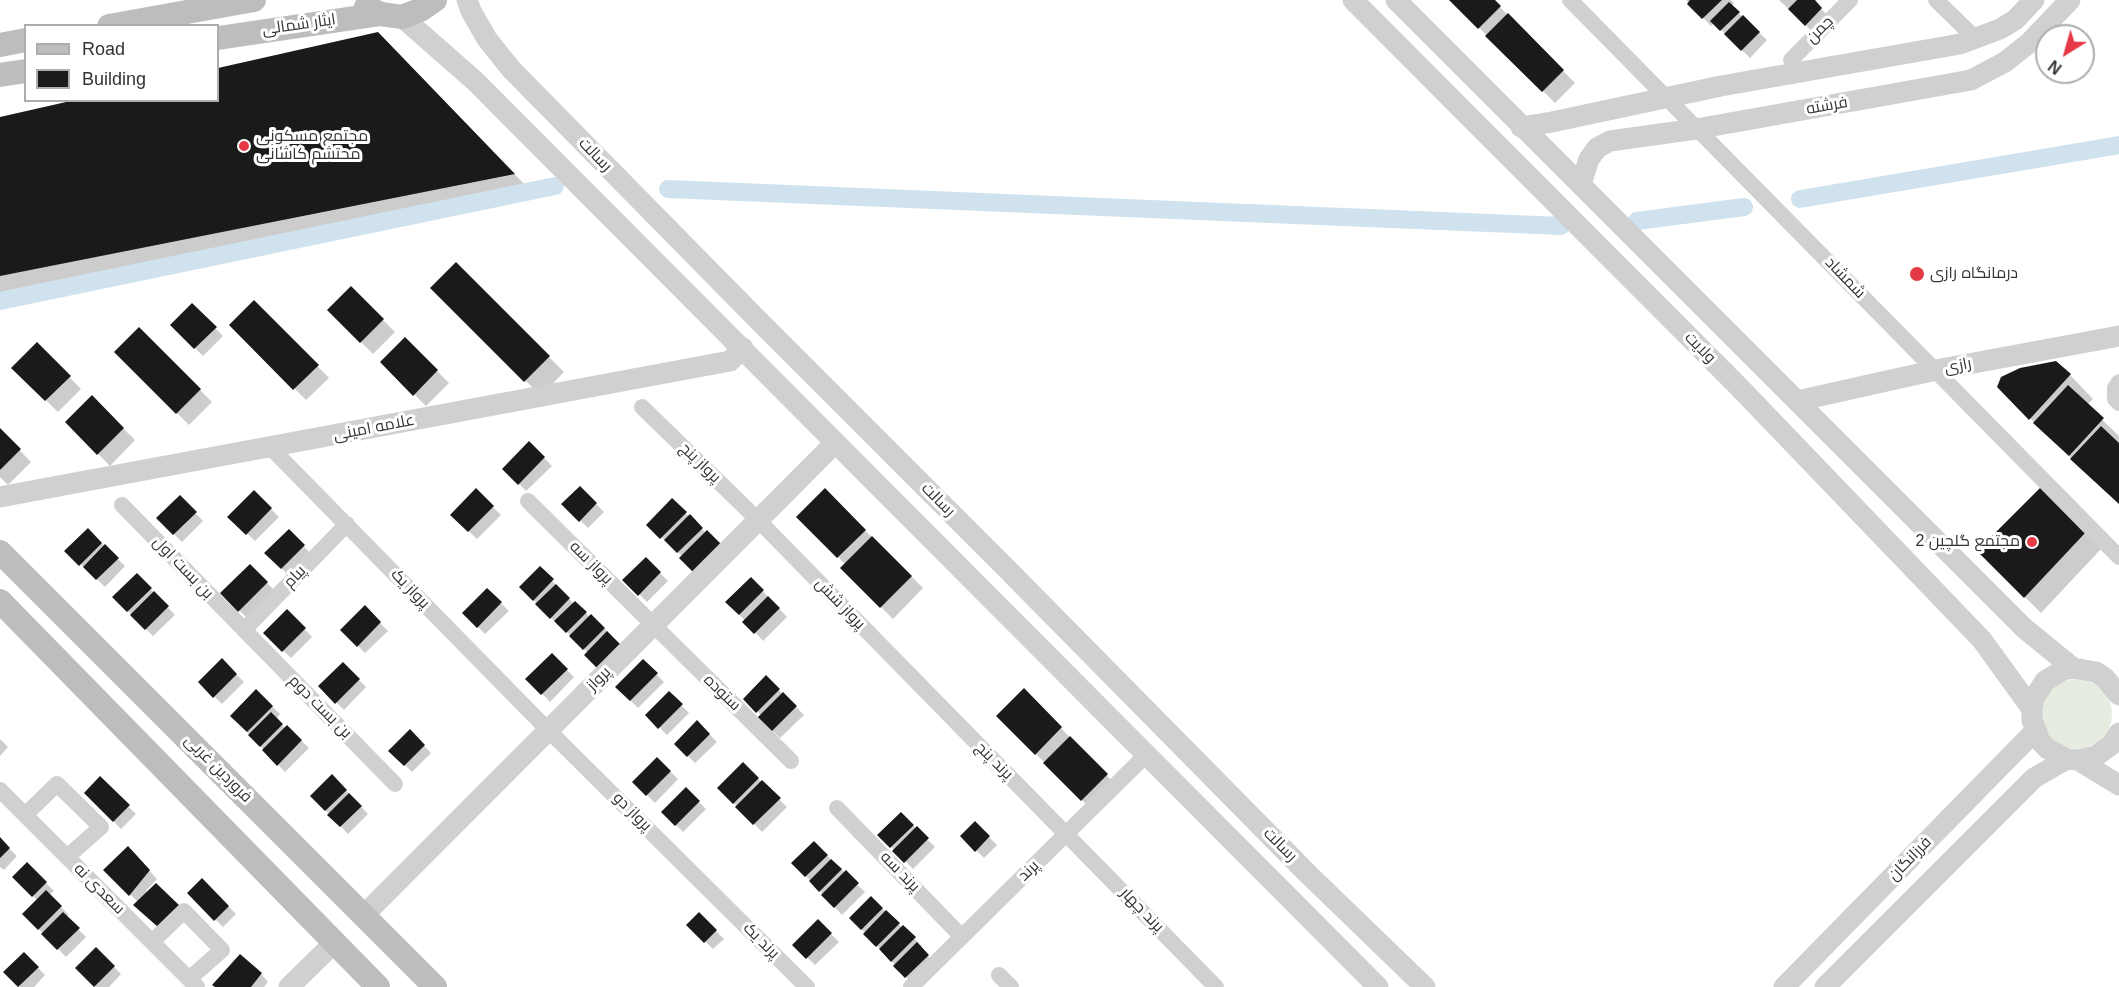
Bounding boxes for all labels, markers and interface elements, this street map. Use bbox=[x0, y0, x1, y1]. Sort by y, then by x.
street label: ایثار شمالی bbox=[261, 10, 337, 40]
street label: چمن bbox=[1802, 12, 1838, 48]
legend bbox=[24, 24, 219, 102]
north arrow bbox=[2035, 24, 2095, 84]
text: Road bbox=[82, 39, 125, 59]
text: N bbox=[2045, 57, 2065, 77]
text: Building bbox=[82, 69, 146, 89]
street label: فرشته bbox=[1805, 93, 1849, 119]
place label: مجتمع مسکونی محتشم کاشانی bbox=[256, 127, 368, 165]
street label: رسالت bbox=[574, 134, 616, 176]
marker: مجتمع مسکونی محتشم کاشانی bbox=[237, 139, 251, 153]
street label: شمشاد bbox=[1821, 253, 1869, 303]
place label: درمانگاه رازی bbox=[1930, 264, 2018, 284]
marker: درمانگاه رازی bbox=[1908, 265, 1926, 283]
street label: ولایت bbox=[1680, 328, 1720, 368]
street label: رازی bbox=[1943, 354, 1973, 378]
street label: علامه امینی bbox=[332, 411, 416, 445]
street label: پرواز پنج bbox=[675, 439, 725, 487]
street label: رسالت bbox=[917, 479, 959, 521]
place label: مجتمع گلچین 2 bbox=[1915, 532, 2020, 552]
street label: بن بست اول bbox=[149, 533, 217, 603]
marker: مجتمع گلچین 2 bbox=[2025, 535, 2039, 549]
street label: پرواز سه bbox=[565, 537, 617, 589]
street label: پیام bbox=[280, 562, 310, 592]
street label: پرواز یک bbox=[386, 565, 434, 613]
street label: پرواز شش bbox=[811, 574, 869, 634]
street label: پرواز bbox=[583, 663, 615, 695]
street label: بن بست دوم bbox=[284, 671, 356, 743]
street label: ستوده bbox=[699, 671, 745, 715]
street label: فروردین غربی bbox=[180, 731, 256, 807]
street label: پرند پنج bbox=[971, 738, 1017, 784]
street label: پرواز دو bbox=[609, 789, 655, 835]
street label: رسالت bbox=[1259, 824, 1301, 866]
street label: فرزانگان bbox=[1884, 833, 1936, 885]
street label: پرند سه bbox=[876, 848, 924, 896]
street label: پرند bbox=[1014, 856, 1044, 886]
street label: سعدی نه bbox=[69, 859, 129, 919]
street label: پرند چهار bbox=[1116, 884, 1168, 936]
street label: پرند یک bbox=[739, 919, 783, 963]

